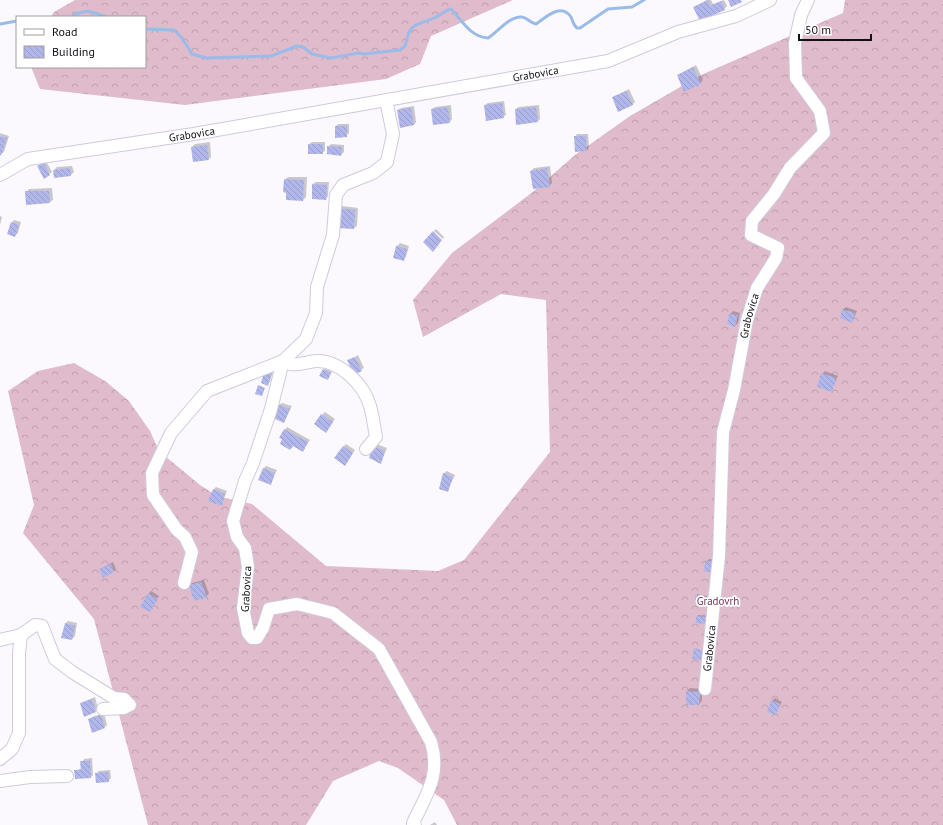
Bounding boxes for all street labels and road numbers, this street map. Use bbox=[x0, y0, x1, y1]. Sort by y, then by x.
street label: Grabovica bbox=[512, 63, 560, 85]
street label: Grabovica bbox=[168, 123, 216, 145]
street label: Grabovica bbox=[737, 291, 762, 340]
street label: Grabovica bbox=[238, 566, 254, 612]
street label: Grabovica bbox=[700, 624, 719, 672]

